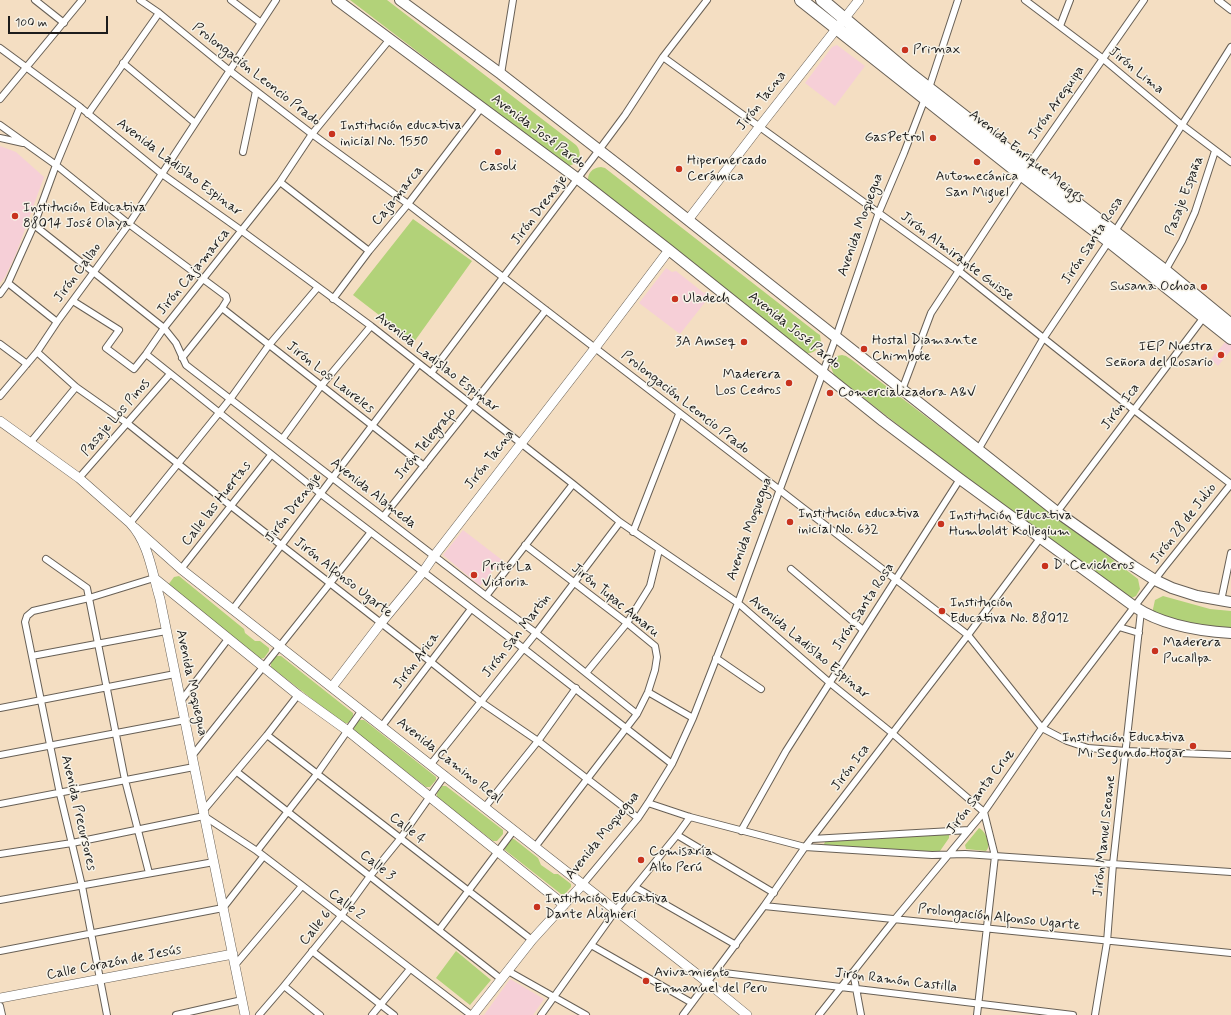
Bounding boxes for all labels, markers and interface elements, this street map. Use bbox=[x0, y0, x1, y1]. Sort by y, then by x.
scale bar bbox=[10, 8, 110, 34]
text: 100 m bbox=[15, 15, 47, 31]
street label: Prolongación Leoncio Prado bbox=[188, 20, 324, 130]
place label: Primax bbox=[913, 42, 960, 58]
street label: Jirón Lima bbox=[1105, 44, 1167, 98]
marker: Primax bbox=[900, 45, 910, 55]
street label: Jirón Arequipa bbox=[1025, 63, 1089, 143]
street label: Jirón Tacna bbox=[734, 68, 790, 134]
street label: Avenida José Pardo bbox=[487, 91, 589, 173]
street label: Avenida Enrique Meiggs bbox=[965, 107, 1087, 207]
street label: Avenida Ladislao Espinar bbox=[113, 115, 245, 221]
place label: Institución educativa inicial No. 1550 bbox=[340, 118, 462, 150]
marker: Institución educativa inicial No. 1550 bbox=[327, 129, 337, 139]
place label: GasPetrol bbox=[865, 130, 925, 146]
marker: GasPetrol bbox=[928, 133, 938, 143]
marker: Casoli bbox=[493, 147, 503, 157]
place label: Hipermercado Cerámica bbox=[687, 153, 767, 186]
street label: Pasaje España bbox=[1162, 154, 1208, 238]
marker: Automecánica San Miguel bbox=[972, 157, 982, 167]
place label: Casoli bbox=[479, 159, 517, 175]
street label: Cajamarca bbox=[369, 163, 427, 229]
marker: Hipermercado Cerámica bbox=[674, 164, 684, 174]
place label: Automecánica San Miguel bbox=[936, 169, 1018, 202]
street label: Avenida Moquegua bbox=[835, 171, 887, 279]
street label: Jirón Drenaje bbox=[508, 172, 572, 248]
street label: Jirón Santa Rosa bbox=[1059, 194, 1127, 288]
place label: Institución Educativa 88014 José Olaya bbox=[23, 200, 146, 232]
street label: Jirón Almirante Guisse bbox=[897, 209, 1017, 305]
marker: Institución Educativa 88014 José Olaya bbox=[10, 211, 20, 221]
street label: Jirón Cajamarca bbox=[154, 225, 234, 319]
street label: Jirón Callao bbox=[51, 240, 105, 306]
place label: Susana Ochoa bbox=[1110, 279, 1196, 295]
marker: Susana Ochoa bbox=[1199, 282, 1209, 292]
street label: Avenida José Pardo bbox=[744, 289, 844, 373]
place label: Uladech bbox=[683, 291, 730, 307]
marker: Uladech bbox=[670, 294, 680, 304]
street label: Avenida Ladislao Espinar bbox=[372, 309, 502, 417]
place label: Hostal Diamante Chimbote bbox=[872, 333, 978, 366]
place label: 3A Amseq bbox=[675, 334, 736, 350]
marker: 3A Amseq bbox=[739, 337, 749, 347]
street label: Jirón Los Laureles bbox=[283, 338, 377, 418]
place label: IEP Nuestra Señora del Rosario bbox=[1105, 339, 1213, 372]
marker: Hostal Diamante Chimbote bbox=[859, 344, 869, 354]
street label: Prolongación Leoncio Prado bbox=[617, 348, 753, 458]
marker: IEP Nuestra Señora del Rosario bbox=[1216, 350, 1226, 360]
place label: Maderera Los Cedros bbox=[715, 367, 781, 400]
street label: Pasaje Los Pinos bbox=[78, 376, 154, 460]
marker: Maderera Los Cedros bbox=[784, 378, 794, 388]
street label: Jirón Ica bbox=[1098, 381, 1144, 433]
place label: Comercializadora A&V bbox=[838, 385, 976, 401]
marker: Comercializadora A&V bbox=[825, 388, 835, 398]
street label: Jirón Telegrafo bbox=[392, 405, 460, 483]
street label: Jirón Tacna bbox=[462, 427, 518, 493]
street label: Avenida Alameda bbox=[327, 455, 419, 533]
street label: Calle las Huertas bbox=[179, 458, 255, 550]
street label: Jirón Drenaje bbox=[262, 470, 326, 546]
street label: Avenida Moquegua bbox=[724, 475, 776, 583]
street label: Jirón 28 de Julio bbox=[1147, 480, 1221, 568]
place label: Institución educativa inicial No. 632 bbox=[798, 506, 920, 538]
place label: Institución Educativa Humboldt Kollegium bbox=[949, 508, 1072, 540]
marker: Institución educativa inicial No. 632 bbox=[785, 517, 795, 527]
marker: Institución Educativa Humboldt Kollegium bbox=[936, 519, 946, 529]
street label: Jirón Alfonso Ugarte bbox=[290, 534, 396, 622]
place label: D' Cevicheros bbox=[1053, 558, 1134, 574]
place label: Prite La Victoria bbox=[482, 559, 532, 592]
street label: Jirón Tupac Amaru bbox=[568, 560, 662, 642]
street label: Jirón Santa Rosa bbox=[830, 560, 898, 654]
marker: D' Cevicheros bbox=[1040, 561, 1050, 571]
marker: Prite La Victoria bbox=[469, 570, 479, 580]
street label: Jirón San Martin bbox=[479, 591, 555, 681]
street label: Avenida Ladislao Espinar bbox=[745, 593, 873, 703]
place label: Institución Educativa No. 88012 bbox=[950, 595, 1069, 628]
marker: Institución Educativa No. 88012 bbox=[937, 606, 947, 616]
street label: Avenida Moquegua bbox=[172, 628, 210, 738]
street label: Jirón Arica bbox=[390, 629, 444, 693]
place label: Maderera Pucallpa bbox=[1163, 635, 1221, 668]
marker: Maderera Pucallpa bbox=[1150, 646, 1160, 656]
street label: Avenida Camino Real bbox=[393, 714, 505, 808]
place label: Institución Educativa Mi Segundo Hogar bbox=[1062, 730, 1185, 762]
marker: Institución Educativa Mi Segundo Hogar bbox=[1188, 741, 1198, 751]
street label: Jirón Ica bbox=[828, 742, 874, 794]
street label: Jirón Santa Cruz bbox=[943, 746, 1019, 838]
street label: Avenida Precursores bbox=[57, 754, 99, 872]
street label: Jirón Manuel Seoane bbox=[1090, 774, 1120, 898]
street label: Avenida Moquegua bbox=[562, 789, 644, 883]
street label: Calle 4 bbox=[385, 809, 429, 849]
place label: Comisaría Alto Perú bbox=[649, 844, 712, 876]
street label: Calle 3 bbox=[356, 847, 398, 885]
marker: Comisaría Alto Perú bbox=[636, 855, 646, 865]
street label: Calle 2 bbox=[325, 886, 367, 924]
place label: Institución Educativa Dante Alighieri bbox=[545, 891, 668, 924]
street label: Prolongación Alfonso Ugarte bbox=[917, 901, 1081, 935]
marker: Institución Educativa Dante Alighieri bbox=[532, 902, 542, 912]
street label: Calle 6 bbox=[297, 907, 335, 949]
street label: Calle Corazón de Jesús bbox=[45, 942, 183, 984]
place label: Avivamiento Enmanuel del Peru bbox=[654, 965, 767, 998]
street label: Jirón Ramón Castilla bbox=[834, 965, 958, 997]
marker: Avivamiento Enmanuel del Peru bbox=[641, 976, 651, 986]

